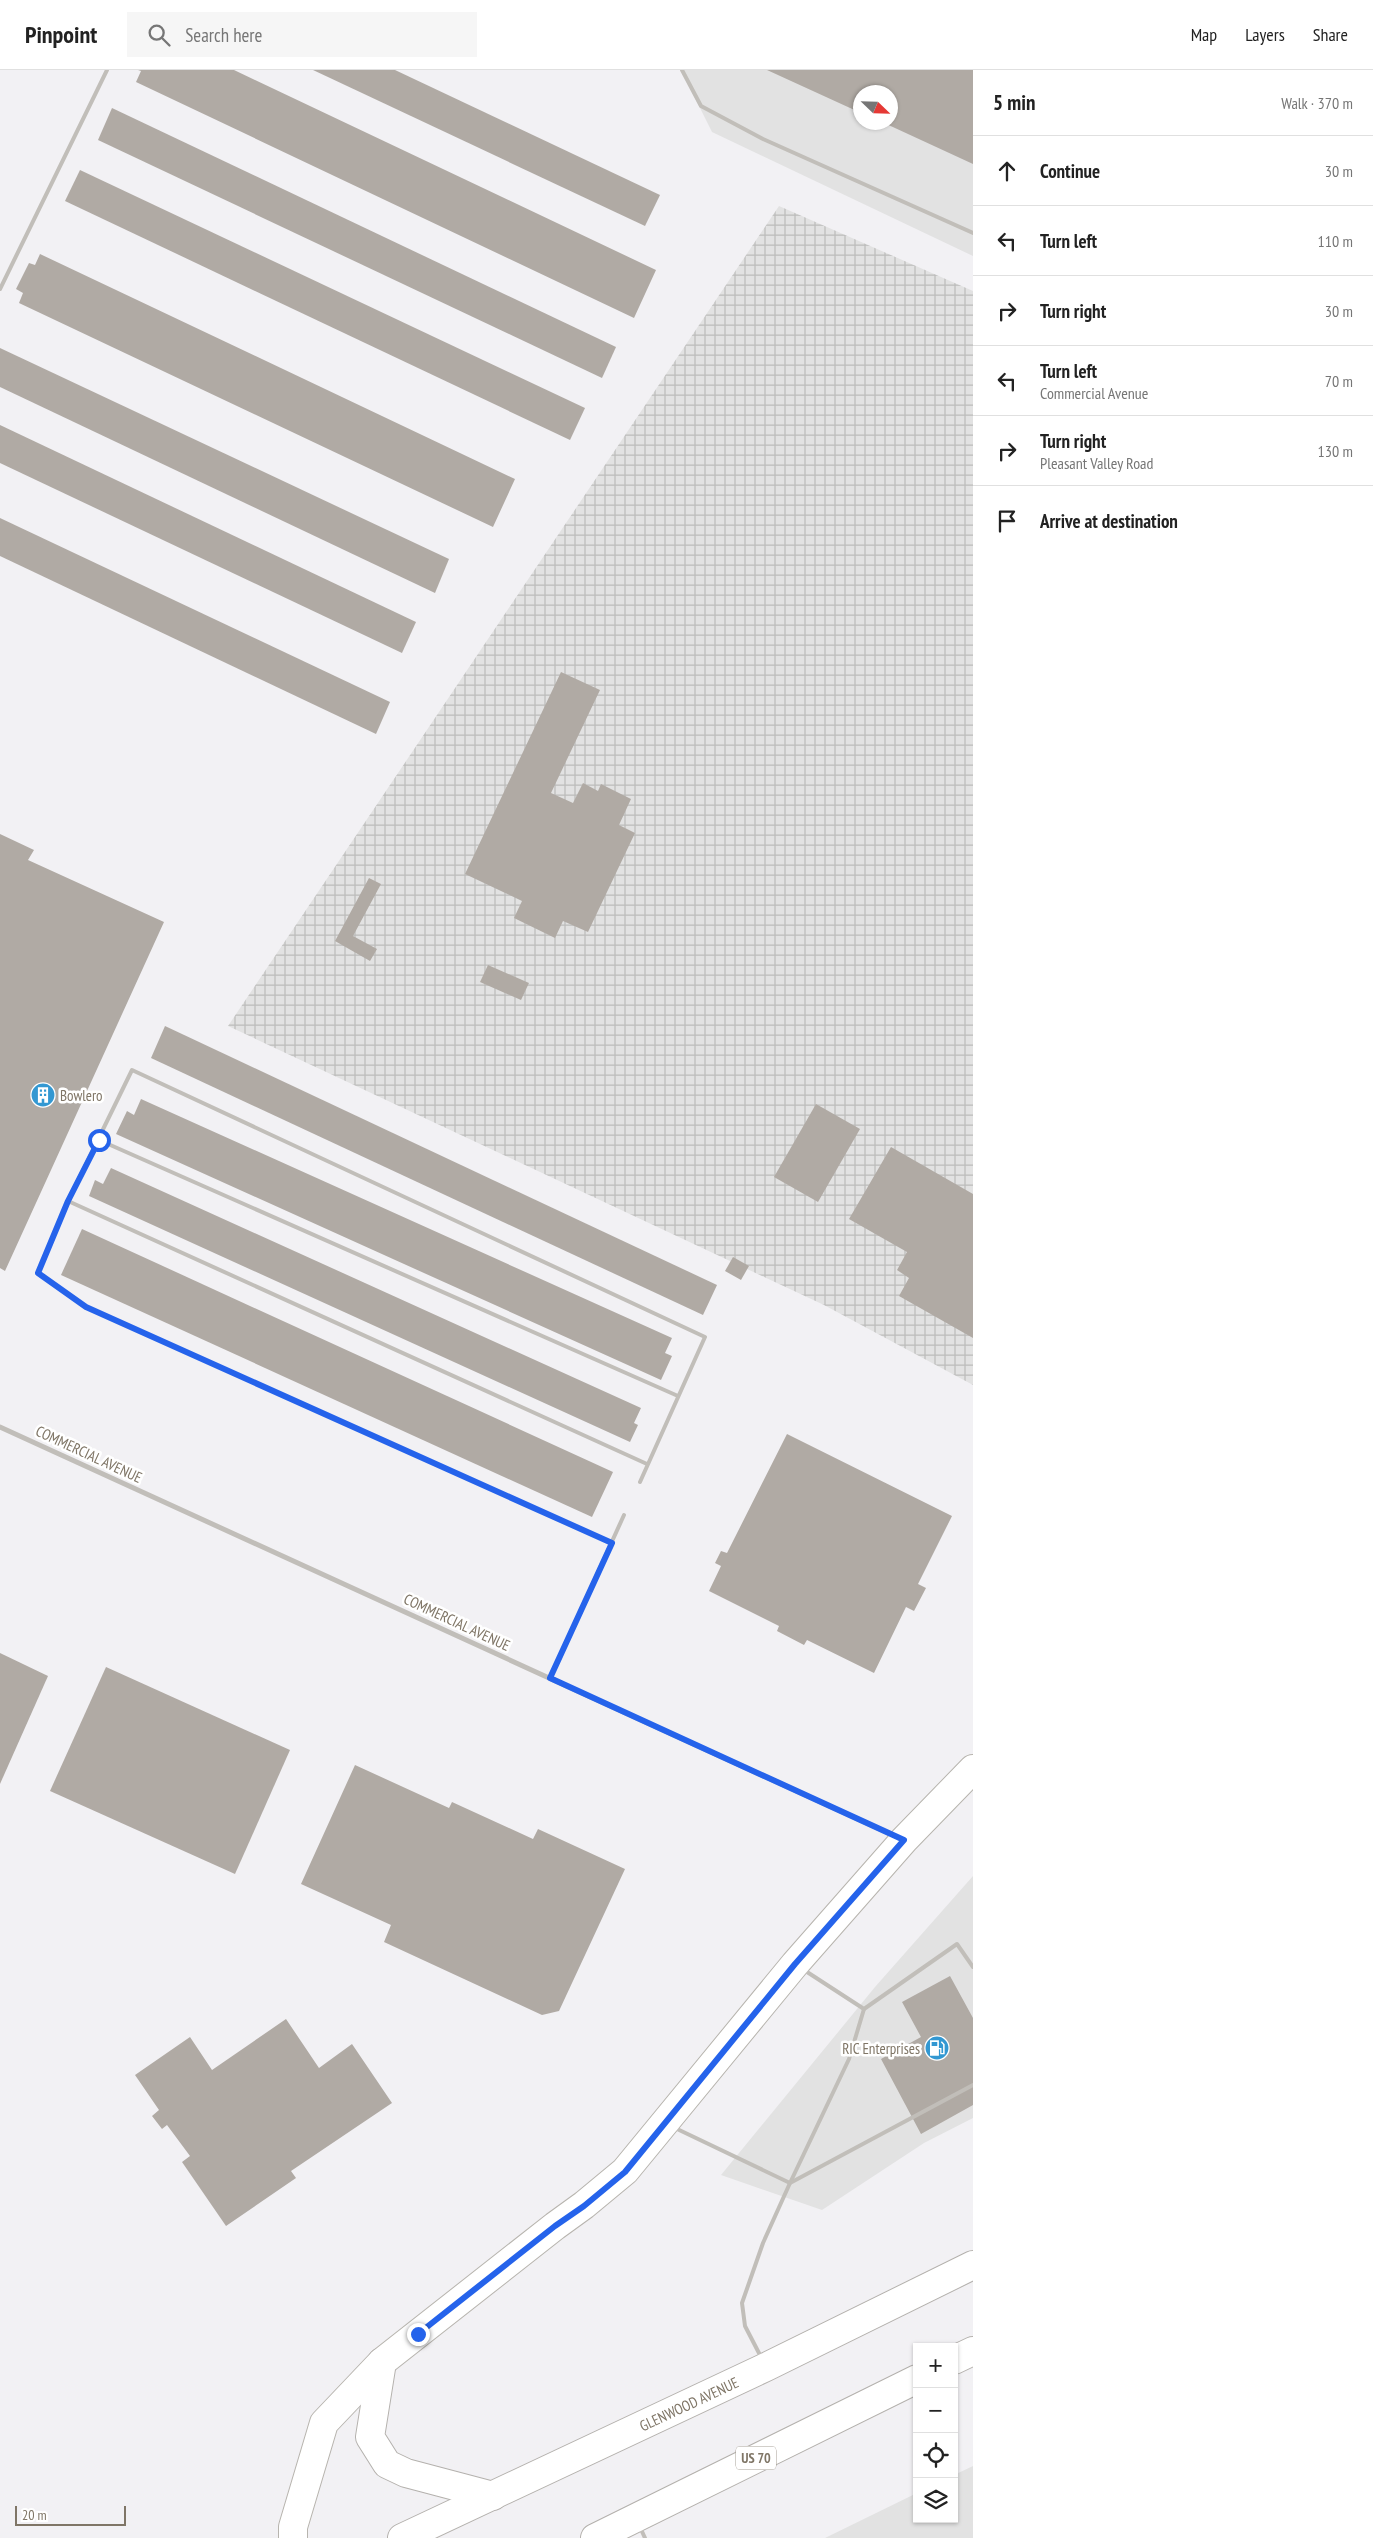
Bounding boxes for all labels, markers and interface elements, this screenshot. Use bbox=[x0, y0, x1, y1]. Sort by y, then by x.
search box bbox=[127, 12, 477, 57]
text: Pinpoint bbox=[25, 19, 97, 50]
icon: search bbox=[145, 21, 173, 49]
text: Search here bbox=[185, 23, 262, 47]
text: Map bbox=[1191, 23, 1217, 46]
text: Layers bbox=[1245, 23, 1285, 46]
text: Share bbox=[1313, 23, 1348, 46]
north arrow bbox=[853, 85, 898, 130]
text: 5 min bbox=[993, 89, 1035, 116]
text: Walk · 370 m bbox=[1281, 93, 1353, 113]
icon: ahead bbox=[993, 157, 1021, 185]
text: Continue bbox=[1040, 159, 1100, 183]
text: 30 m bbox=[1325, 161, 1353, 181]
icon: left bbox=[993, 227, 1021, 255]
text: Turn left bbox=[1040, 229, 1097, 253]
text: 110 m bbox=[1318, 231, 1353, 251]
icon: right bbox=[993, 297, 1021, 325]
text: Turn right bbox=[1040, 299, 1106, 323]
text: 30 m bbox=[1325, 301, 1353, 321]
text: Turn left bbox=[1040, 359, 1097, 383]
icon: left bbox=[993, 367, 1021, 395]
text: 70 m bbox=[1325, 371, 1353, 391]
text: Commercial Avenue bbox=[1040, 383, 1148, 403]
text: Turn right bbox=[1040, 429, 1106, 453]
icon: right bbox=[993, 437, 1021, 465]
text: 130 m bbox=[1318, 441, 1353, 461]
text: Pleasant Valley Road bbox=[1040, 453, 1153, 473]
icon: arrive bbox=[993, 507, 1021, 535]
text: Arrive at destination bbox=[1040, 509, 1178, 533]
building icon: Bowlero bbox=[30, 1082, 56, 1108]
place label: Bowlero bbox=[60, 1086, 103, 1105]
route start bbox=[88, 1129, 111, 1152]
street label: COMMERCIAL AVENUE bbox=[33, 1421, 145, 1487]
street label: COMMERCIAL AVENUE bbox=[401, 1589, 513, 1655]
fuel station icon: RIC Enterprises bbox=[924, 2035, 950, 2061]
place label: RIC Enterprises bbox=[842, 2039, 920, 2058]
route end bbox=[407, 2323, 430, 2346]
map controls bbox=[913, 2343, 958, 2523]
button: + bbox=[913, 2343, 958, 2388]
street label: GLENWOOD AVENUE bbox=[636, 2373, 742, 2435]
button: − bbox=[913, 2388, 958, 2433]
button: locate bbox=[913, 2433, 958, 2478]
road number: US 70 bbox=[736, 2446, 776, 2470]
button: layers bbox=[913, 2478, 958, 2523]
scale bar bbox=[15, 2503, 126, 2526]
text: 20 m bbox=[22, 2506, 47, 2524]

